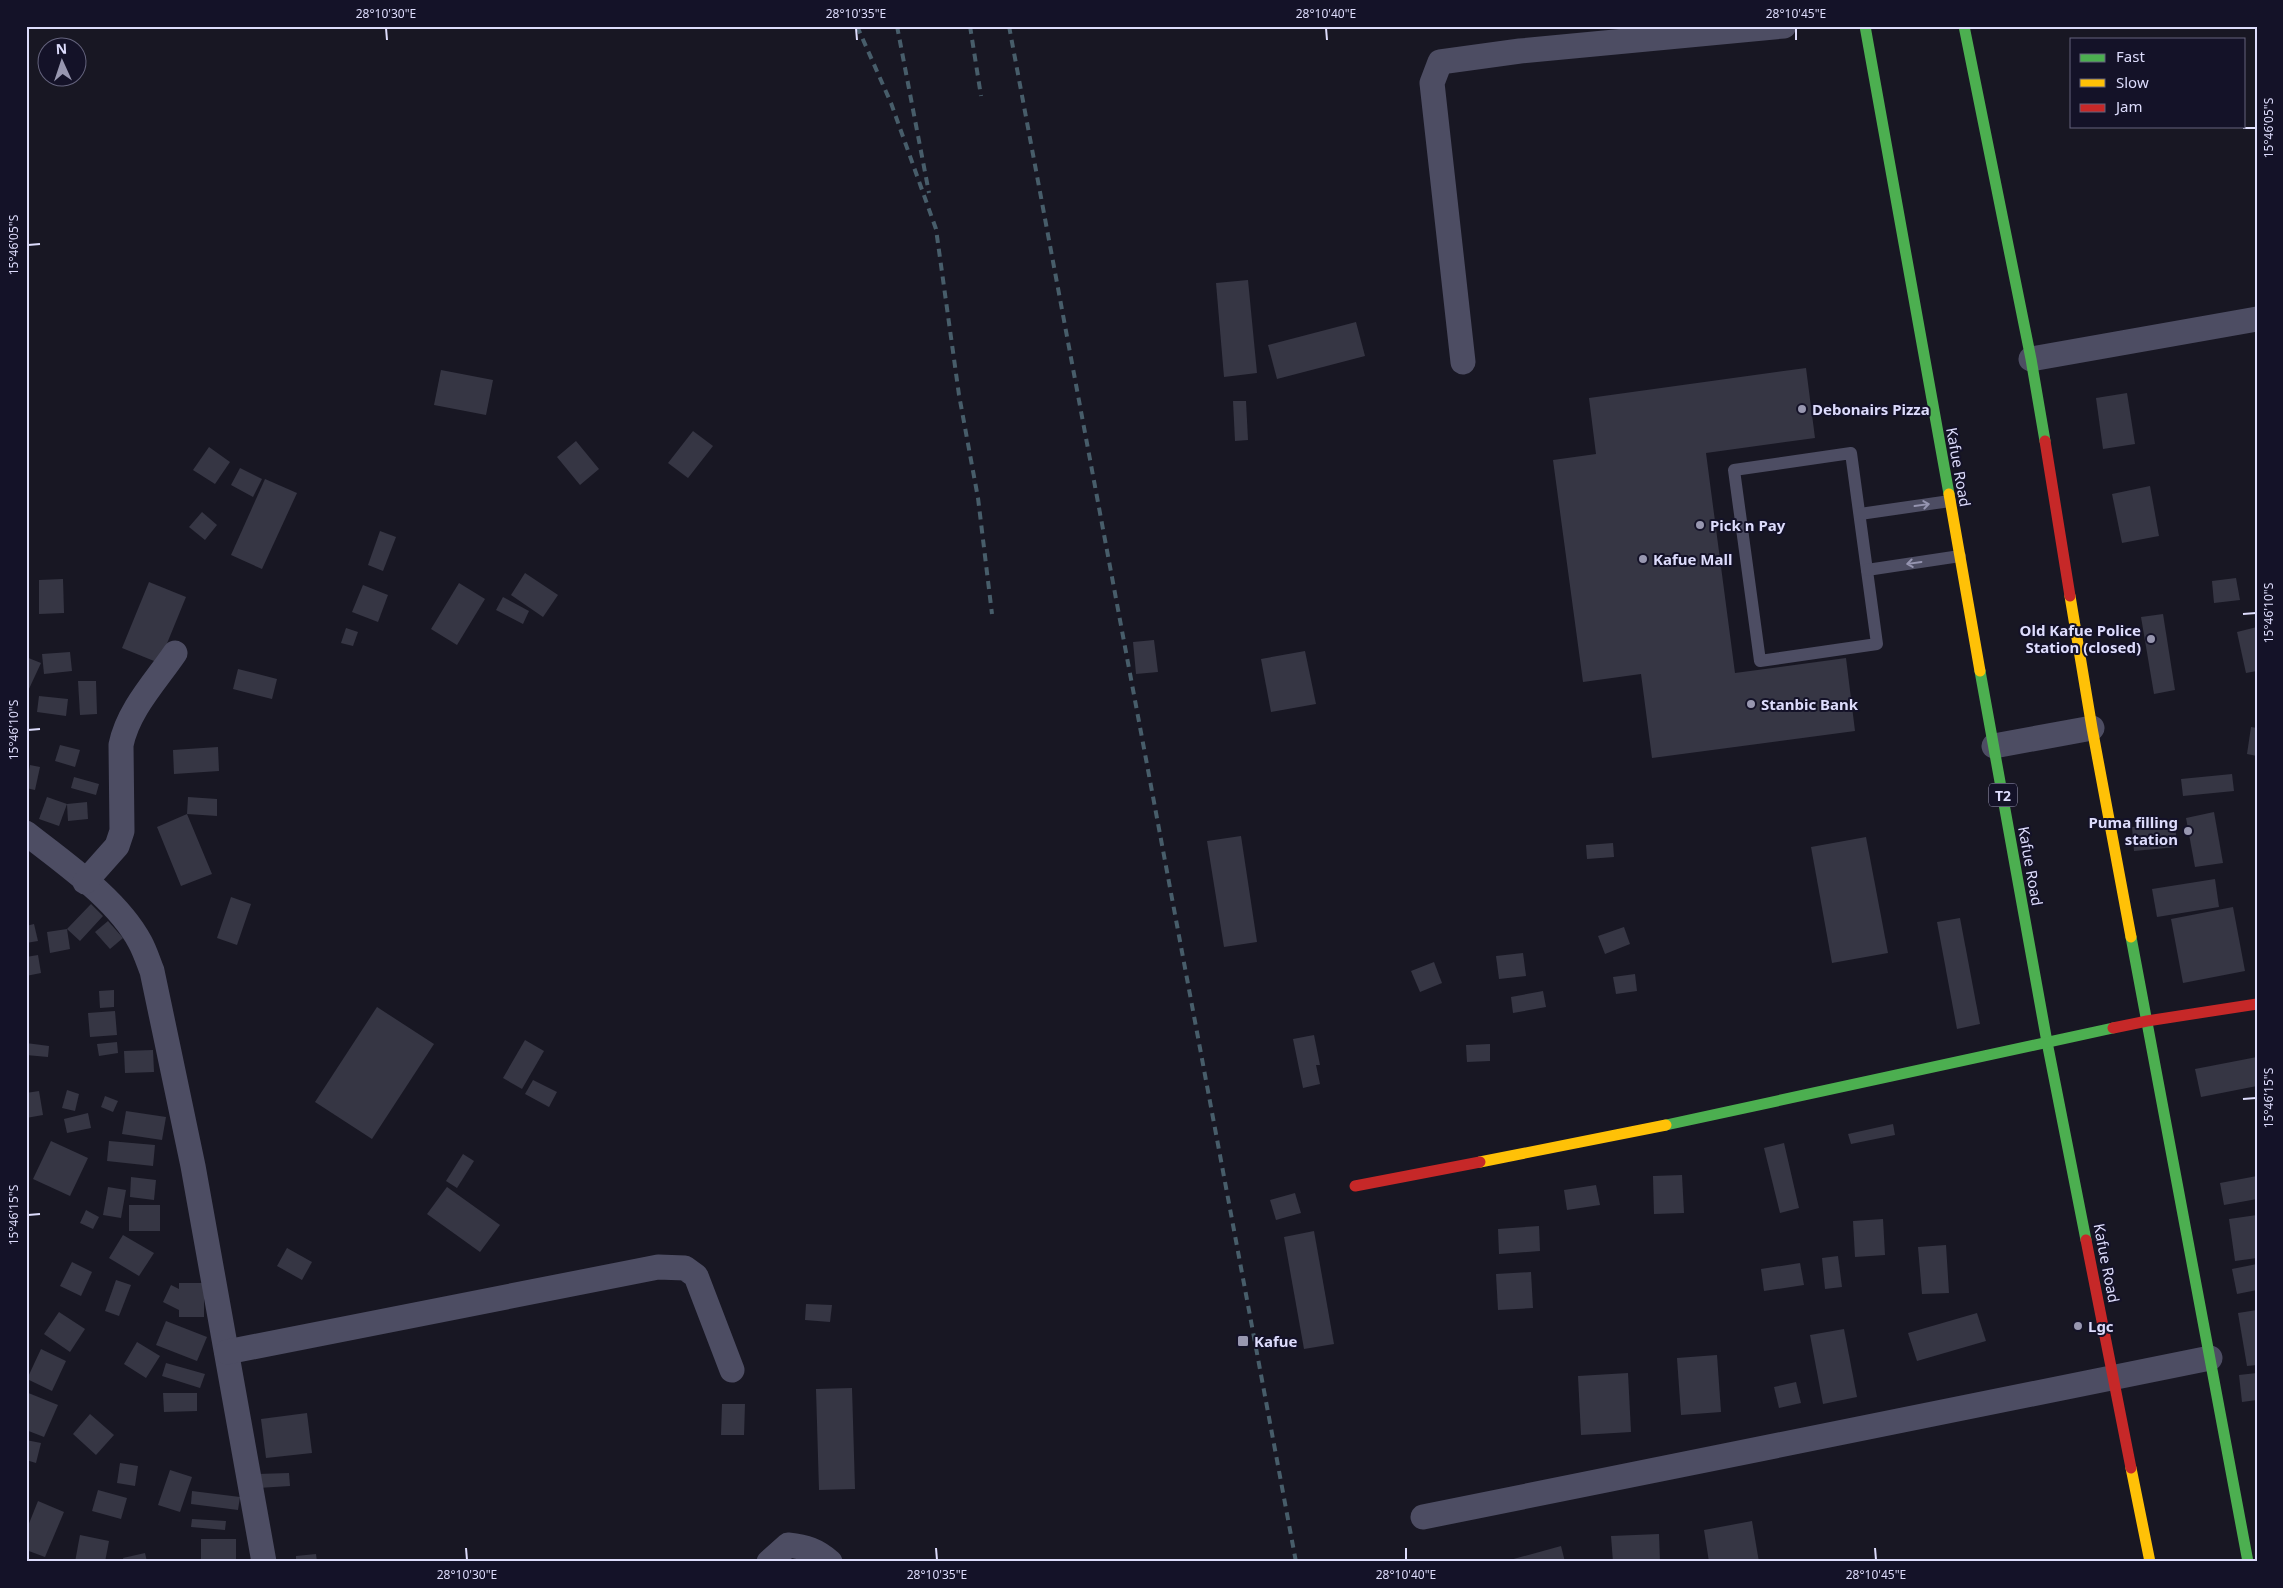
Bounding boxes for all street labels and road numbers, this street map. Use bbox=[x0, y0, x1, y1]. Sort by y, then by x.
street label: Kafue Road bbox=[1942, 426, 1976, 508]
road number: T2 bbox=[1989, 784, 2017, 806]
street label: Kafue Road bbox=[2014, 825, 2048, 907]
street label: Kafue Road bbox=[2089, 1222, 2125, 1304]

